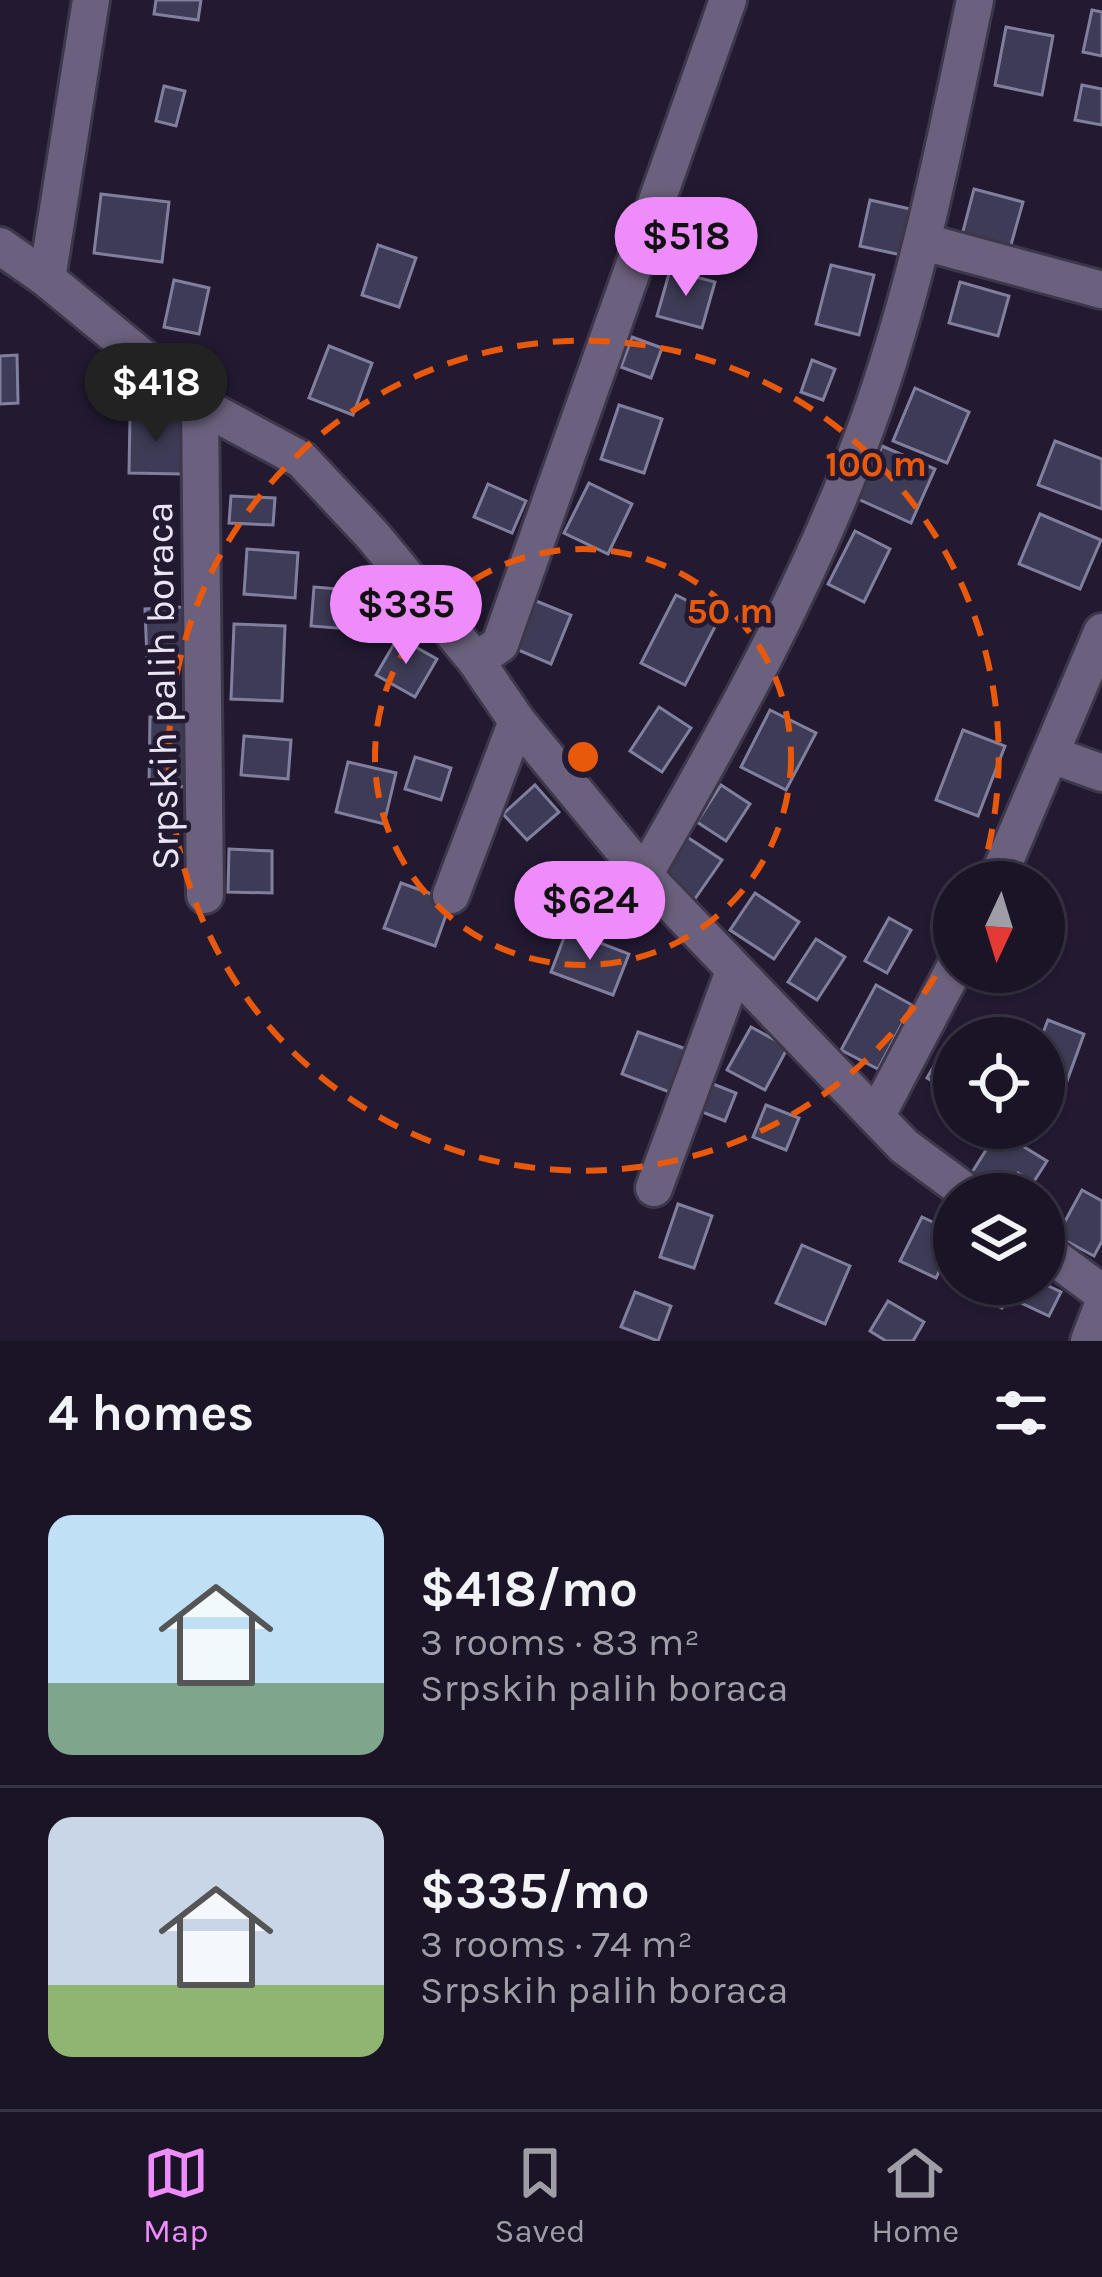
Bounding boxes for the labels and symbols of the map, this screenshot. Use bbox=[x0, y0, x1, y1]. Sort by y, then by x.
pin: $518 bbox=[615, 197, 757, 299]
pin: $418 bbox=[85, 343, 227, 445]
text: 100 m bbox=[825, 443, 927, 485]
street label: Srpskih palih boraca bbox=[136, 501, 188, 871]
pin: $335 bbox=[335, 565, 477, 667]
text: 50 m bbox=[687, 590, 774, 632]
centre of rings bbox=[562, 736, 604, 778]
pin: $624 bbox=[519, 861, 661, 963]
north arrow bbox=[933, 861, 1065, 993]

